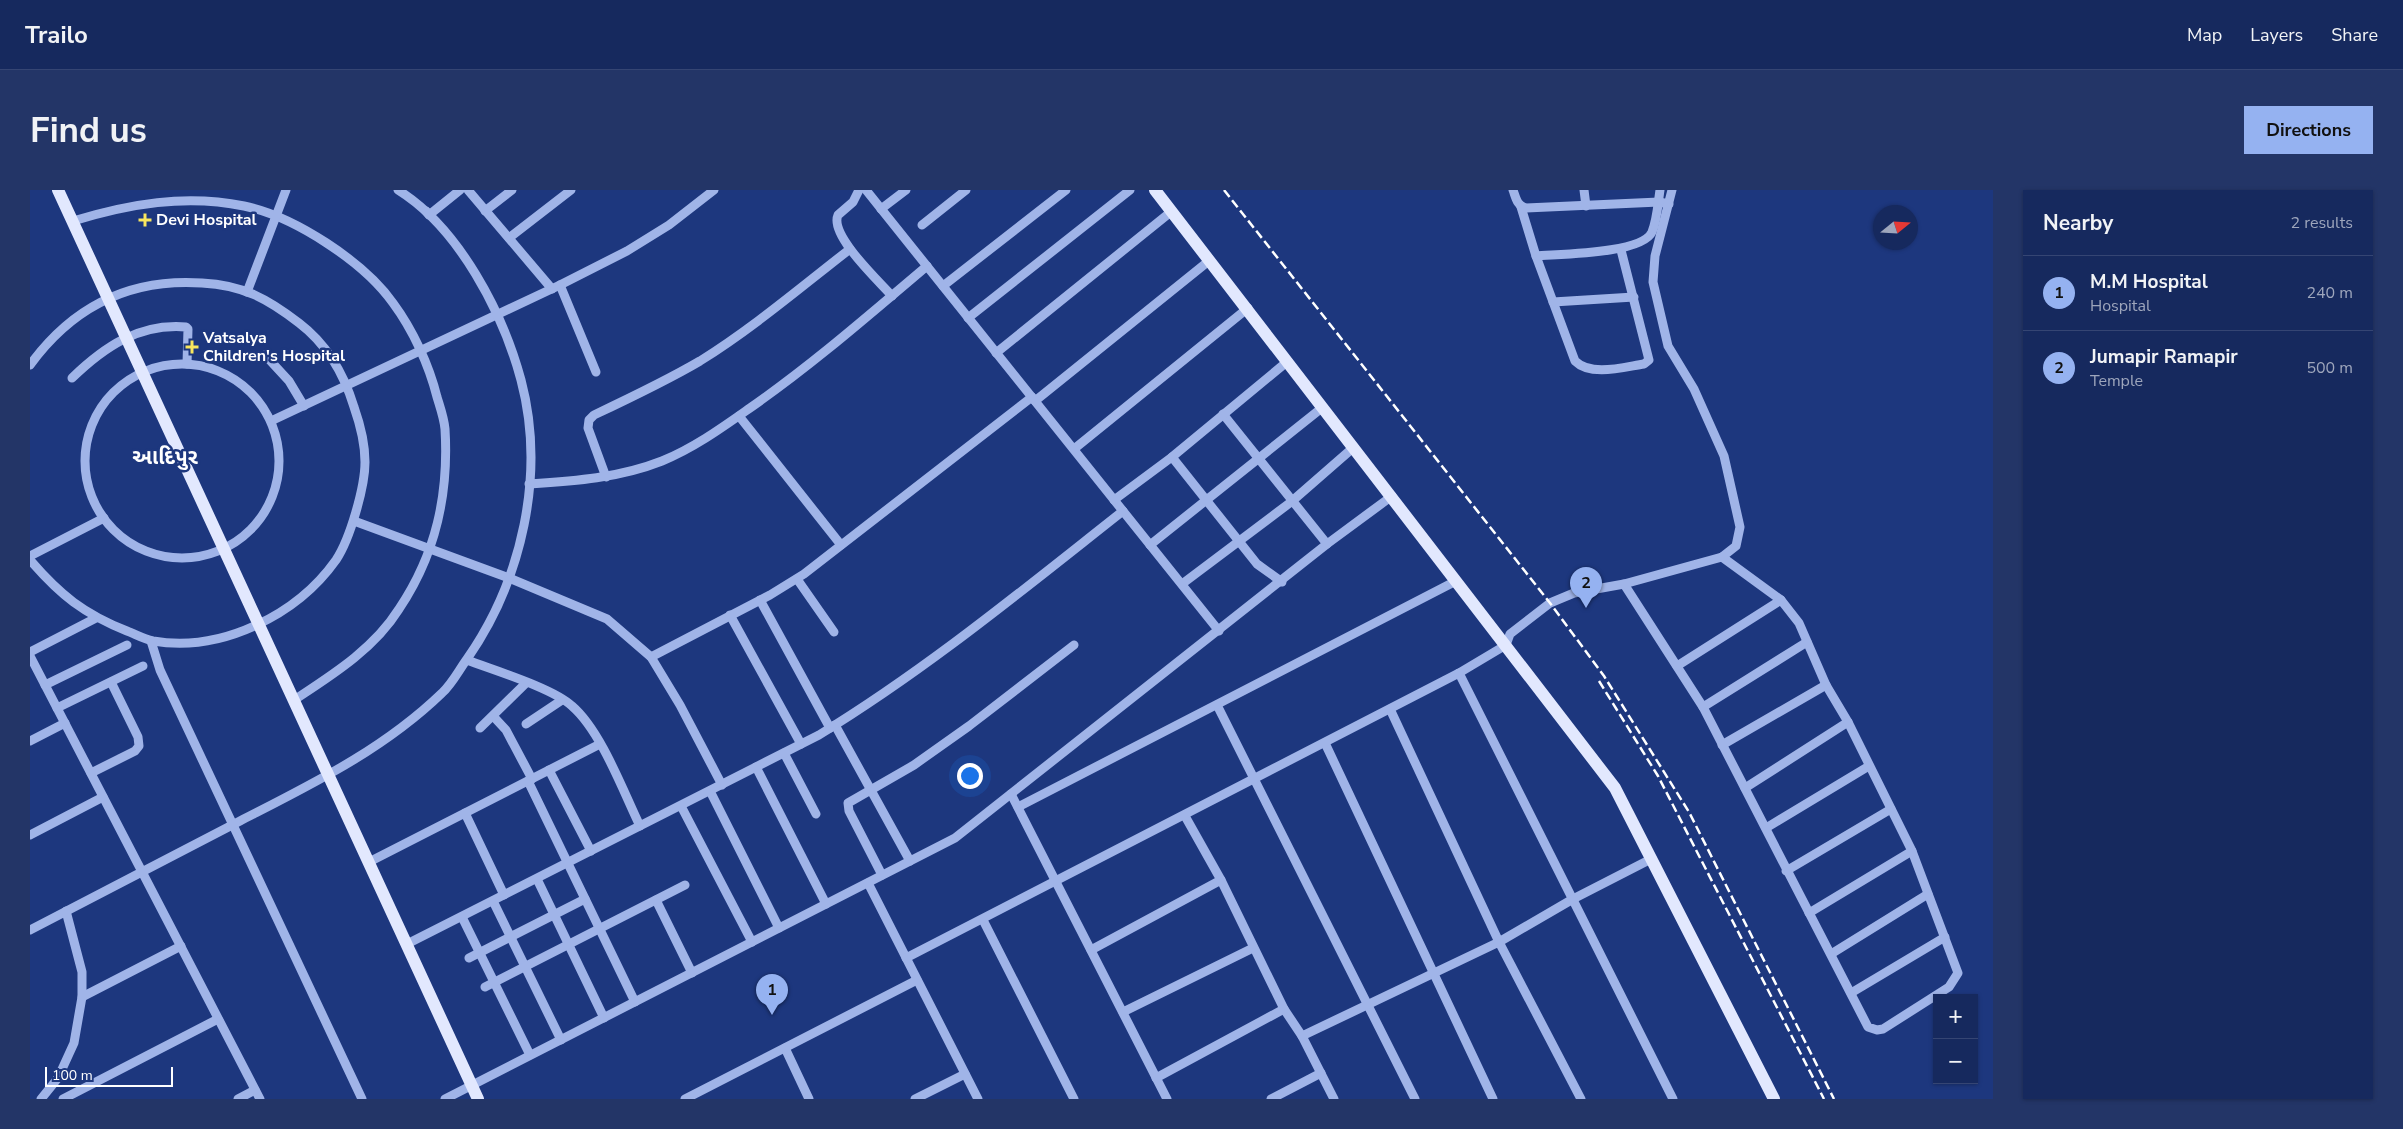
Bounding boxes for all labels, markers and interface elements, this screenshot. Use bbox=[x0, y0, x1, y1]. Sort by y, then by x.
text: Trailo bbox=[25, 19, 88, 51]
text: Map bbox=[2187, 23, 2222, 47]
text: Layers bbox=[2250, 23, 2303, 47]
text: Share bbox=[2331, 23, 2378, 47]
button: Directions bbox=[2244, 106, 2373, 154]
text: Find us bbox=[30, 107, 147, 154]
north arrow bbox=[1873, 205, 1918, 250]
place label: Devi Hospital bbox=[156, 209, 257, 231]
text: Nearby bbox=[2043, 209, 2113, 237]
text: 2 results bbox=[2291, 212, 2353, 234]
marker: Devi Hospital bbox=[138, 213, 152, 227]
text: M.M Hospital bbox=[2090, 269, 2208, 295]
text: 1 bbox=[2054, 282, 2064, 304]
text: 240 m bbox=[2306, 282, 2353, 304]
text: Hospital bbox=[2090, 295, 2151, 317]
place label: Vatsalya Children's Hospital bbox=[202, 327, 345, 367]
marker: Vatsalya Children's Hospital bbox=[185, 340, 199, 354]
text: Jumapir Ramapir bbox=[2090, 344, 2238, 370]
text: 2 bbox=[2054, 357, 2064, 379]
text: 500 m bbox=[2306, 357, 2353, 379]
text: Temple bbox=[2090, 370, 2143, 392]
district label: આદિપુર bbox=[132, 443, 198, 471]
pin: 2 bbox=[1570, 567, 1602, 608]
your location bbox=[957, 763, 983, 789]
pin: 1 bbox=[756, 974, 788, 1015]
map controls bbox=[1933, 994, 1978, 1084]
button: + bbox=[1933, 994, 1978, 1039]
button: − bbox=[1933, 1039, 1978, 1084]
scale bar bbox=[45, 1064, 172, 1087]
text: 100 m bbox=[52, 1066, 93, 1085]

